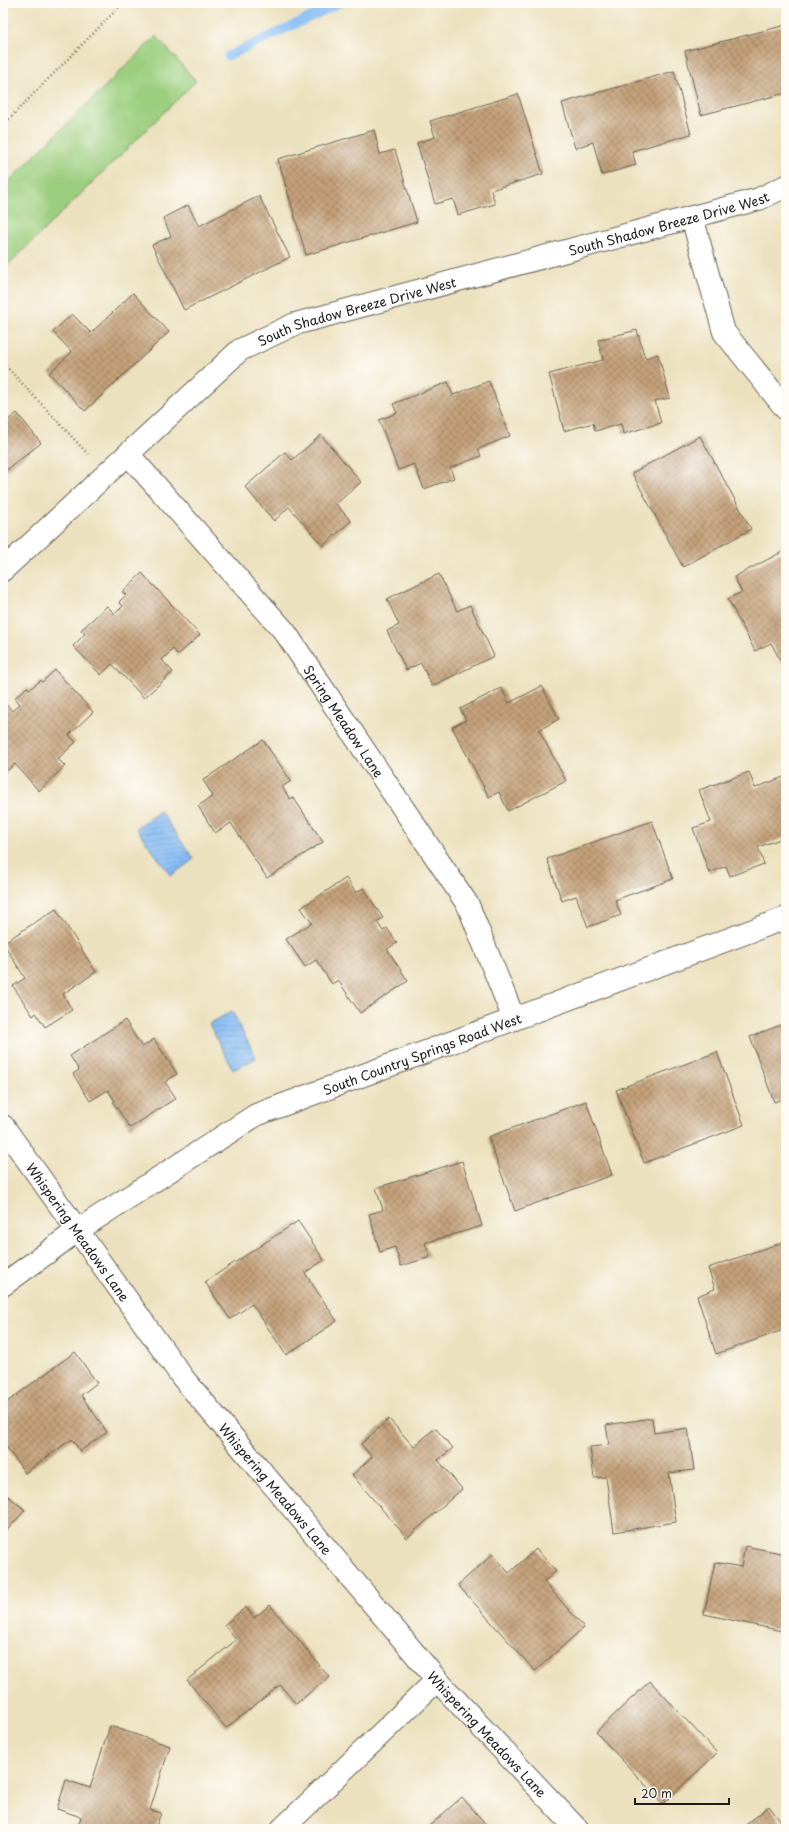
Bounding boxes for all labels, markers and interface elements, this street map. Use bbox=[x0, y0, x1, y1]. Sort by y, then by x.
street label: South Shadow Breeze Drive West bbox=[566, 186, 772, 259]
street label: South Shadow Breeze Drive West bbox=[254, 272, 458, 350]
street label: Spring Meadow Lane bbox=[300, 661, 389, 781]
street label: South Country Springs Road West bbox=[320, 1008, 524, 1099]
street label: Whispering Meadows Lane bbox=[22, 1159, 135, 1305]
street label: Whispering Meadows Lane bbox=[215, 1419, 337, 1558]
street label: Whispering Meadows Lane bbox=[424, 1667, 551, 1801]
scale bar bbox=[635, 1780, 729, 1806]
text: 20 m bbox=[641, 1784, 672, 1802]

